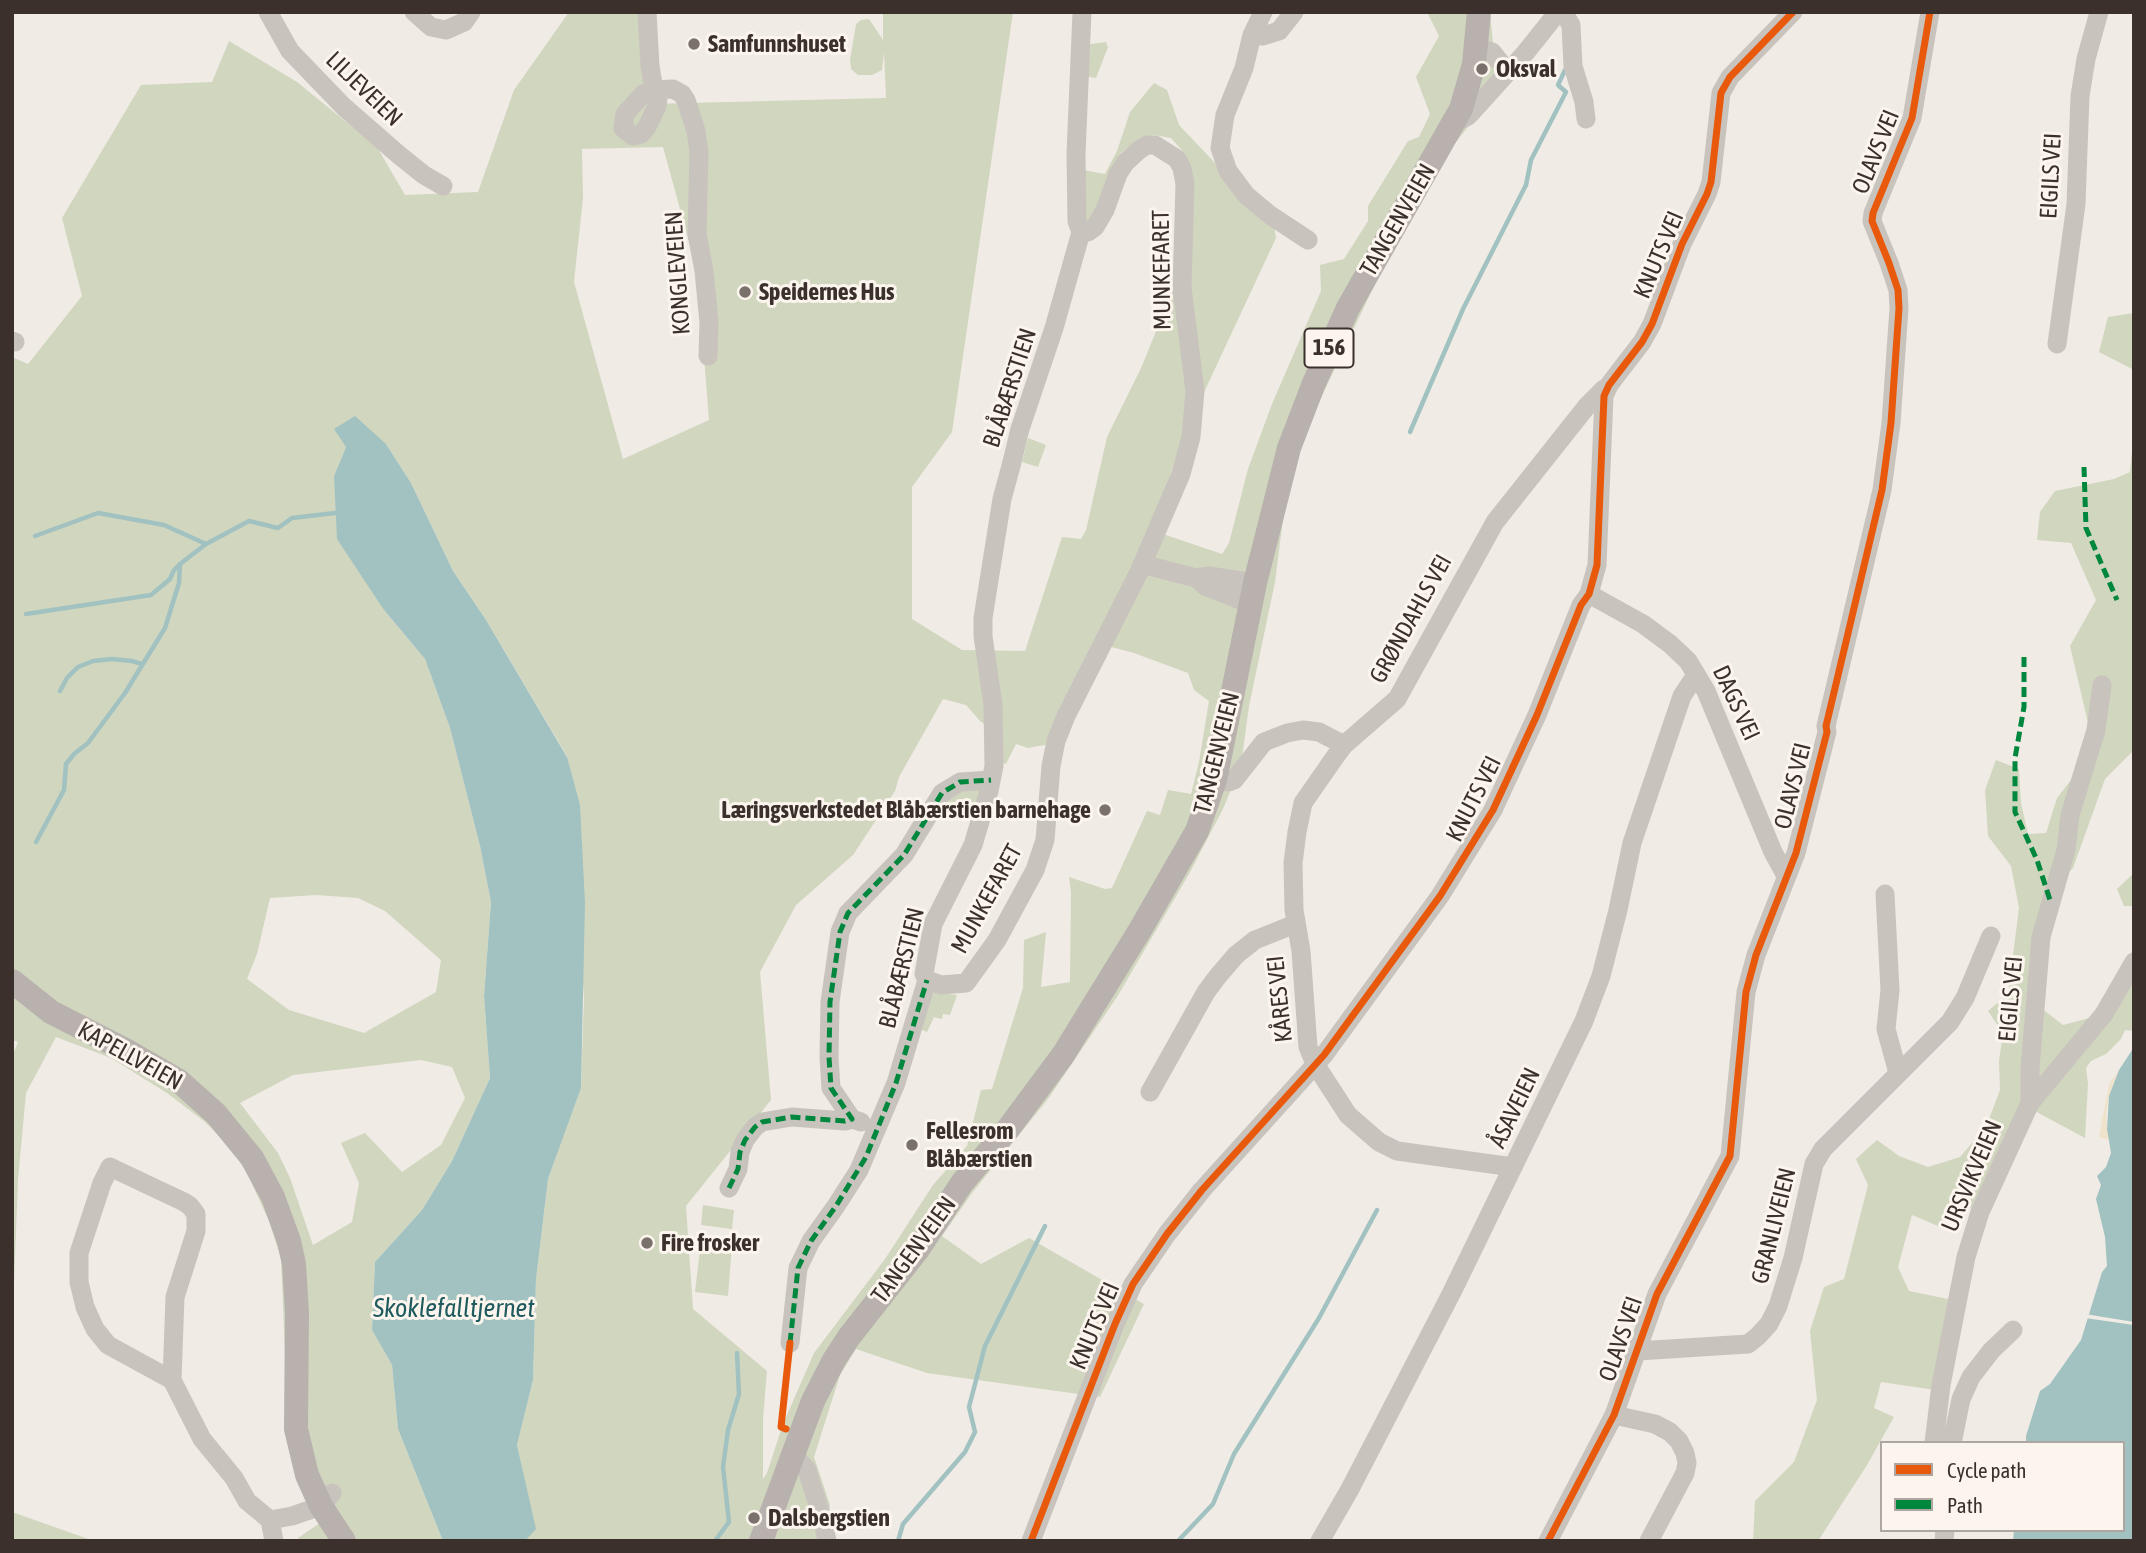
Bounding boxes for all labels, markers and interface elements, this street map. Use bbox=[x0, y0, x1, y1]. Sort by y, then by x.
place label: Samfunnshuset bbox=[708, 30, 846, 58]
marker: Samfunnshuset bbox=[686, 36, 702, 52]
street label: LILJEVEIEN bbox=[320, 46, 408, 132]
place label: Oksval bbox=[1496, 55, 1556, 83]
marker: Oksval bbox=[1474, 61, 1490, 77]
street label: OLAVS VEI bbox=[1846, 106, 1906, 198]
street label: EIGILS VEI bbox=[2034, 132, 2068, 220]
street label: TANGENVEIEN bbox=[1354, 159, 1442, 281]
street label: KNUTS VEI bbox=[1628, 207, 1690, 303]
street label: KONGLEVEIEN bbox=[659, 210, 697, 336]
street label: MUNKEFARET bbox=[1147, 210, 1177, 330]
place label: Speidernes Hus bbox=[759, 278, 895, 306]
marker: Speidernes Hus bbox=[737, 284, 753, 300]
street label: BLÅBÆRSTIEN bbox=[977, 325, 1043, 451]
road number: 156 bbox=[1304, 328, 1354, 368]
street label: GRØNDAHLS VEI bbox=[1364, 550, 1458, 688]
street label: DAGS VEI bbox=[1706, 661, 1766, 745]
street label: TANGENVEIEN bbox=[1188, 689, 1246, 817]
street label: OLAVS VEI bbox=[1768, 740, 1818, 832]
street label: KNUTS VEI bbox=[1440, 751, 1508, 847]
place label: Læringsverkstedet Blåbærstien barnehage bbox=[721, 796, 1091, 824]
marker: Læringsverkstedet Blåbærstien barnehage bbox=[1097, 802, 1113, 818]
street label: MUNKEFARET bbox=[945, 839, 1029, 959]
street label: BLÅBÆRSTIEN bbox=[873, 905, 931, 1031]
street label: KÅRES VEI bbox=[1261, 954, 1299, 1044]
street label: EIGILS VEI bbox=[1993, 955, 2029, 1043]
street label: KAPELLVEIEN bbox=[73, 1015, 187, 1097]
street label: ÅSAVEIEN bbox=[1483, 1063, 1547, 1153]
street label: URSVIKVEIEN bbox=[1936, 1116, 2008, 1236]
place label: Fellesrom Blåbærstien bbox=[926, 1117, 1032, 1173]
marker: Fellesrom Blåbærstien bbox=[904, 1137, 920, 1153]
street label: GRANLIVEIEN bbox=[1746, 1165, 1802, 1287]
street label: TANGENVEIEN bbox=[866, 1191, 962, 1309]
place label: Fire frosker bbox=[661, 1229, 759, 1257]
marker: Fire frosker bbox=[639, 1235, 655, 1251]
street label: KNUTS VEI bbox=[1064, 1278, 1126, 1374]
water label: Skoklefalltjernet bbox=[373, 1293, 535, 1325]
street label: OLAVS VEI bbox=[1593, 1293, 1649, 1385]
legend bbox=[1880, 1441, 2125, 1532]
text: Cycle path bbox=[1947, 1458, 2026, 1482]
text: Path bbox=[1947, 1493, 1983, 1517]
place label: Dalsbergstien bbox=[768, 1504, 890, 1532]
marker: Dalsbergstien bbox=[746, 1510, 762, 1526]

